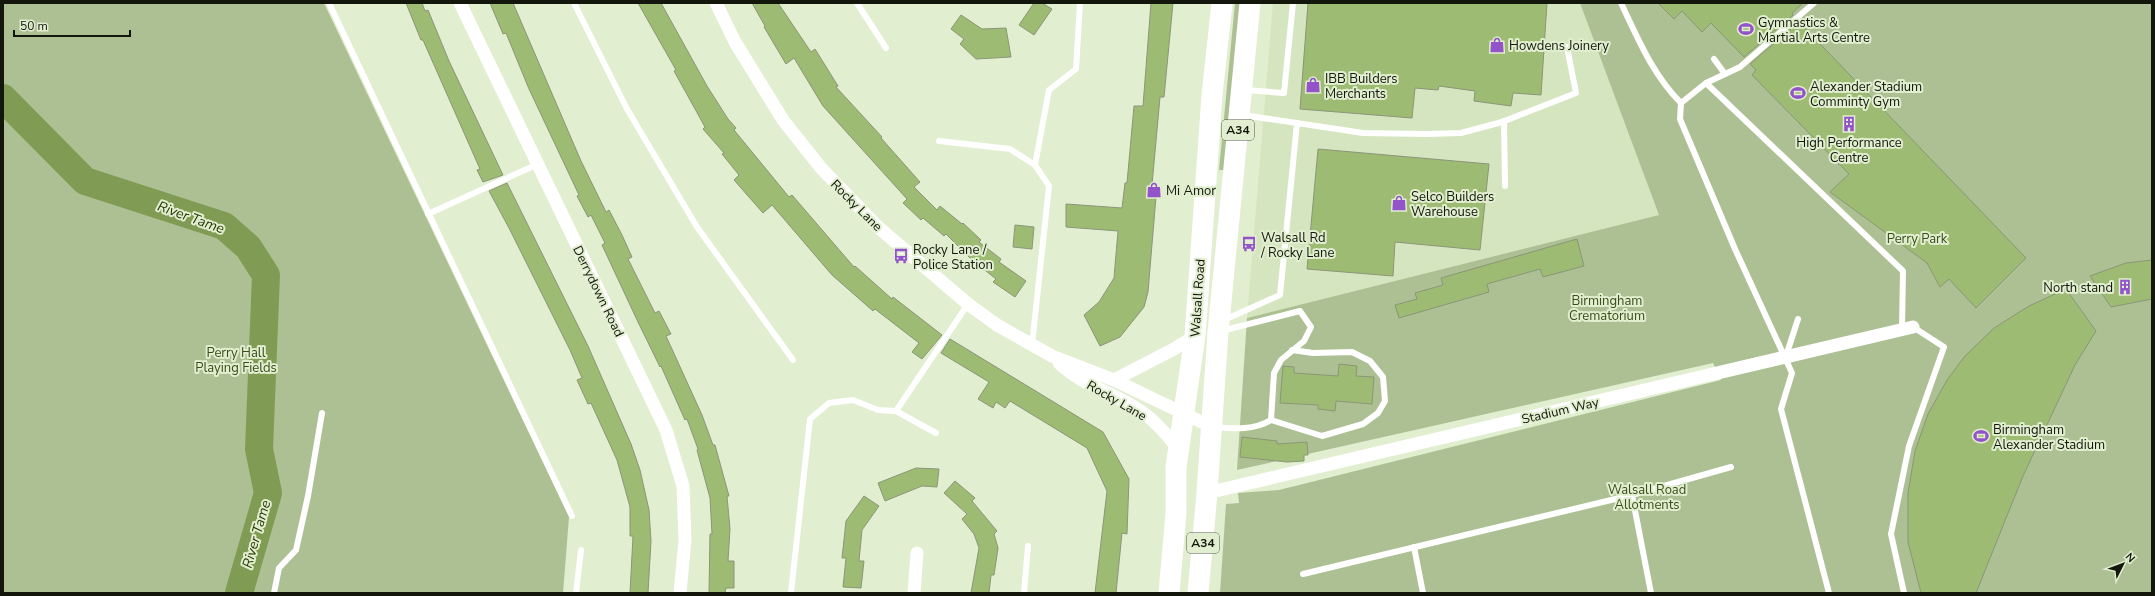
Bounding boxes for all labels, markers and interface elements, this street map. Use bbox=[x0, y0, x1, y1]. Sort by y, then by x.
scale bar bbox=[14, 12, 130, 38]
place label: Gymnastics & Martial Arts Centre bbox=[1758, 14, 1870, 47]
text: 50 m bbox=[20, 18, 48, 34]
sports icon: Gymnastics & Martial Arts Centre bbox=[1737, 20, 1755, 38]
shop icon: Howdens Joinery bbox=[1488, 36, 1506, 54]
place label: Howdens Joinery bbox=[1509, 37, 1609, 55]
place label: IBB Builders Merchants bbox=[1325, 70, 1397, 103]
shop icon: IBB Builders Merchants bbox=[1304, 76, 1322, 94]
place label: Alexander Stadium Comminty Gym bbox=[1810, 78, 1922, 111]
sports icon: Alexander Stadium Comminty Gym bbox=[1789, 84, 1807, 102]
building icon: High Performance Centre bbox=[1840, 115, 1858, 133]
road number: A34 bbox=[1222, 120, 1254, 140]
place label: High Performance Centre bbox=[1796, 134, 1902, 167]
street label: Rocky Lane bbox=[826, 176, 886, 236]
shop icon: Mi Amor bbox=[1145, 181, 1163, 199]
place label: Mi Amor bbox=[1166, 182, 1216, 200]
place label: Selco Builders Warehouse bbox=[1411, 188, 1494, 221]
shop icon: Selco Builders Warehouse bbox=[1390, 194, 1408, 212]
water label: River Tame bbox=[155, 197, 227, 239]
place label: Walsall Rd / Rocky Lane bbox=[1260, 229, 1334, 262]
park label: Perry Park bbox=[1887, 230, 1948, 248]
bus stop icon: Walsall Rd / Rocky Lane bbox=[1240, 235, 1258, 253]
place label: Rocky Lane / Police Station bbox=[913, 241, 993, 274]
street label: Derrydown Road bbox=[568, 243, 628, 340]
bus stop icon: Rocky Lane / Police Station bbox=[892, 247, 910, 265]
street label: Walsall Road bbox=[1186, 258, 1210, 338]
building icon: North stand bbox=[2116, 278, 2134, 296]
place label: North stand bbox=[2043, 279, 2113, 297]
park label: Birmingham Crematorium bbox=[1569, 292, 1645, 325]
park label: Perry Hall Playing Fields bbox=[195, 344, 277, 377]
street label: Rocky Lane bbox=[1083, 376, 1150, 425]
street label: Stadium Way bbox=[1520, 393, 1601, 429]
place label: Birmingham Alexander Stadium bbox=[1993, 421, 2105, 454]
sports icon: Birmingham Alexander Stadium bbox=[1972, 427, 1990, 445]
park label: Walsall Road Allotments bbox=[1608, 481, 1686, 514]
water label: River Tame bbox=[238, 497, 275, 570]
road number: A34 bbox=[1187, 533, 1219, 553]
north arrow bbox=[2103, 544, 2143, 584]
text: N bbox=[2122, 550, 2138, 566]

